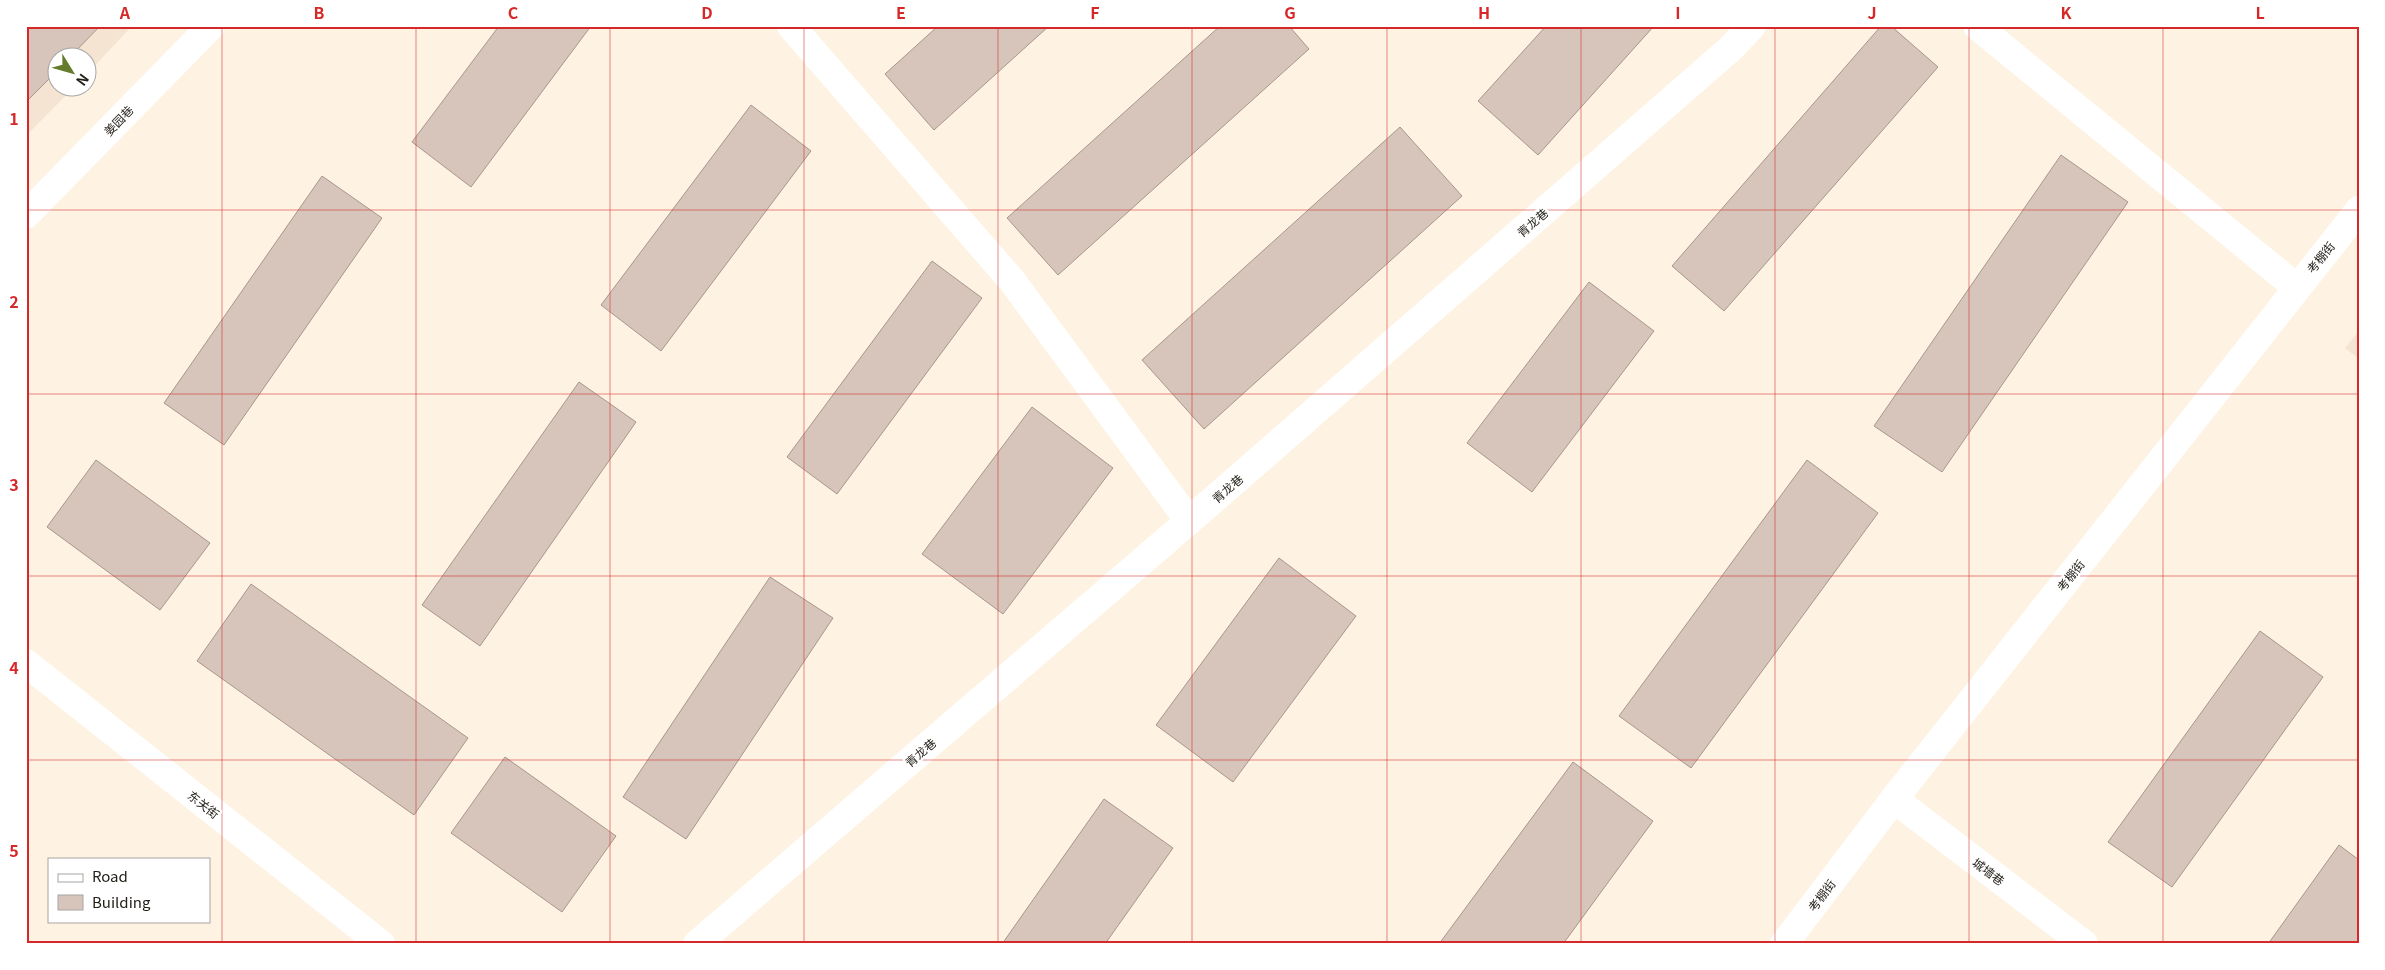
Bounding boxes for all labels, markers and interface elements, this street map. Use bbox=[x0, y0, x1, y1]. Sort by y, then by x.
text: A bbox=[119, 0, 131, 24]
text: B bbox=[314, 0, 325, 24]
text: C bbox=[508, 0, 519, 24]
text: D bbox=[701, 0, 713, 24]
text: E bbox=[896, 0, 906, 24]
text: F bbox=[1090, 0, 1100, 24]
text: G bbox=[1284, 0, 1296, 24]
text: H bbox=[1478, 0, 1490, 24]
text: I bbox=[1675, 0, 1681, 24]
text: J bbox=[1867, 0, 1877, 24]
text: K bbox=[2061, 0, 2073, 24]
text: L bbox=[2255, 0, 2265, 24]
north arrow bbox=[48, 48, 98, 98]
text: N bbox=[72, 70, 94, 91]
street label: 姜园巷 bbox=[99, 101, 137, 139]
text: 1 bbox=[9, 106, 19, 130]
street label: 青龙巷 bbox=[1513, 204, 1551, 240]
street label: 考棚街 bbox=[2302, 238, 2338, 276]
text: 2 bbox=[9, 289, 19, 313]
street label: 青龙巷 bbox=[1208, 470, 1246, 506]
text: 3 bbox=[9, 472, 19, 496]
street label: 考棚街 bbox=[2052, 556, 2088, 594]
text: 4 bbox=[9, 655, 19, 679]
street label: 青龙巷 bbox=[901, 734, 939, 770]
street label: 东关街 bbox=[185, 786, 223, 822]
text: 5 bbox=[9, 838, 19, 862]
street label: 城墙巷 bbox=[1970, 853, 2008, 889]
legend bbox=[48, 858, 210, 922]
text: Road bbox=[92, 865, 128, 886]
street label: 考棚街 bbox=[1803, 876, 1839, 914]
text: Building bbox=[92, 891, 151, 912]

